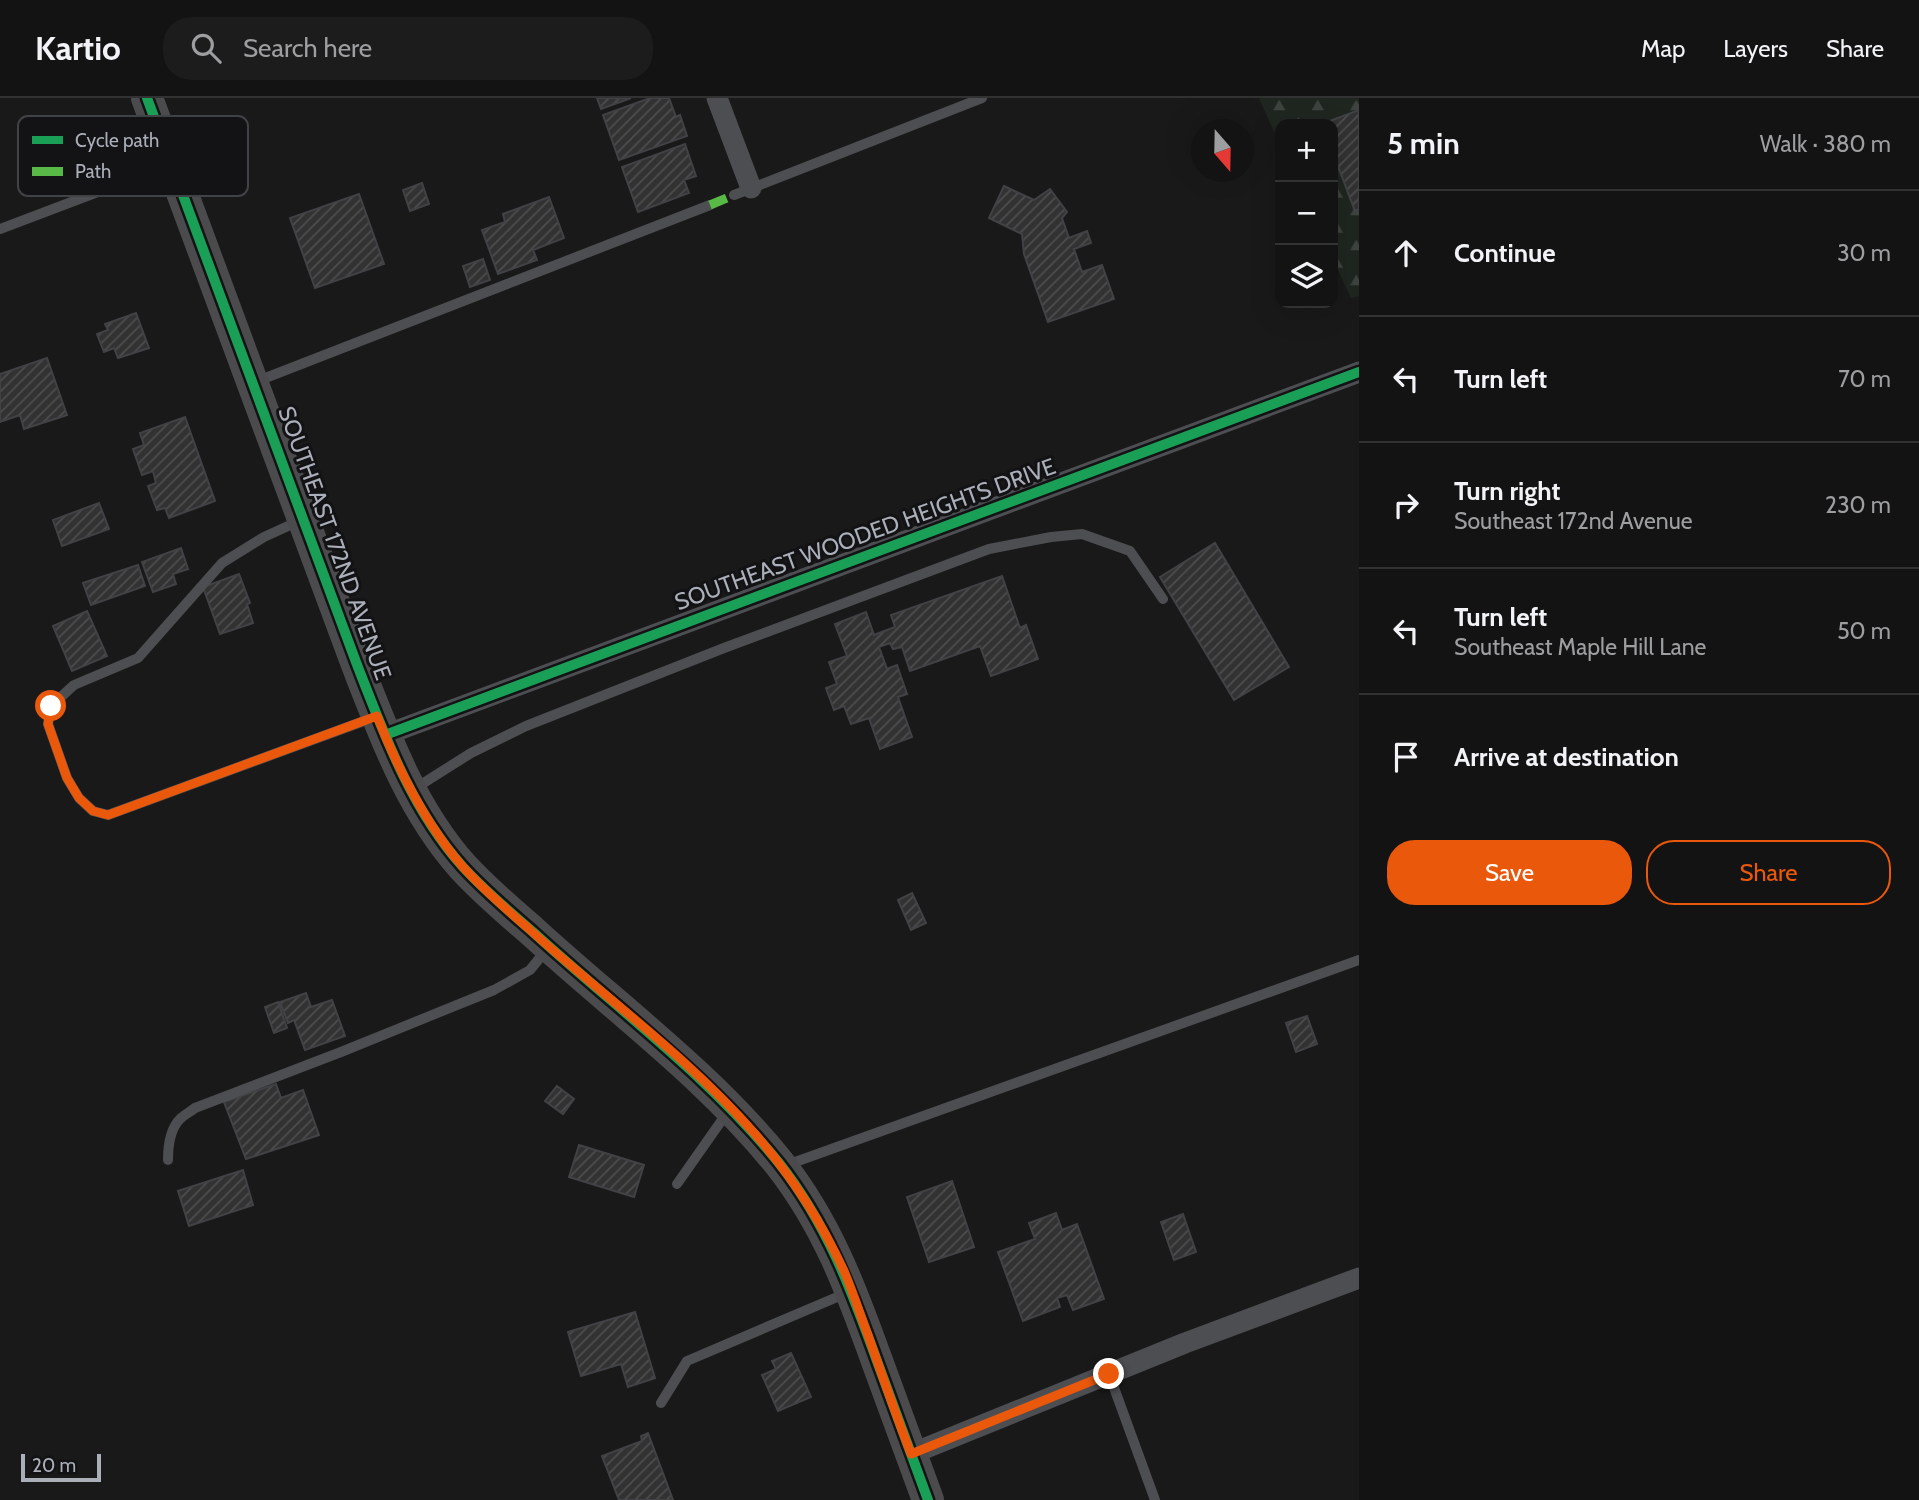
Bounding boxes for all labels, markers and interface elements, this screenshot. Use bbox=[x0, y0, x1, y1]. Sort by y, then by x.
search box bbox=[163, 17, 653, 80]
text: Kartio bbox=[35, 28, 121, 68]
icon: search bbox=[187, 29, 225, 67]
text: Search here bbox=[243, 32, 372, 64]
text: Map bbox=[1641, 34, 1685, 63]
text: Layers bbox=[1723, 34, 1788, 63]
text: Share bbox=[1826, 34, 1884, 63]
legend bbox=[18, 116, 248, 196]
north arrow bbox=[1191, 119, 1254, 182]
map controls bbox=[1275, 119, 1338, 308]
button: + bbox=[1275, 119, 1338, 182]
text: 5 min bbox=[1387, 125, 1460, 162]
text: Cycle path bbox=[75, 129, 159, 152]
text: Walk · 380 m bbox=[1760, 130, 1891, 158]
text: Path bbox=[75, 160, 111, 183]
button: − bbox=[1275, 182, 1338, 245]
icon: ahead bbox=[1387, 234, 1425, 272]
text: Continue bbox=[1454, 237, 1556, 269]
text: 30 m bbox=[1837, 239, 1891, 267]
button: layers bbox=[1275, 245, 1338, 308]
icon: left bbox=[1387, 360, 1425, 398]
text: Turn left bbox=[1454, 363, 1547, 395]
text: 70 m bbox=[1838, 365, 1891, 393]
street label: SOUTHEAST 172ND AVENUE bbox=[272, 403, 398, 683]
street label: SOUTHEAST WOODED HEIGHTS DRIVE bbox=[671, 452, 1059, 616]
text: Turn right bbox=[1454, 475, 1560, 507]
icon: right bbox=[1387, 486, 1425, 524]
text: 230 m bbox=[1825, 491, 1891, 519]
text: Southeast 172nd Avenue bbox=[1454, 507, 1692, 535]
text: Turn left bbox=[1454, 601, 1547, 633]
icon: left bbox=[1387, 612, 1425, 650]
text: 50 m bbox=[1837, 617, 1891, 645]
text: Southeast Maple Hill Lane bbox=[1454, 633, 1706, 661]
route start bbox=[35, 690, 66, 721]
icon: arrive bbox=[1387, 738, 1425, 776]
text: Arrive at destination bbox=[1454, 741, 1679, 773]
button: Save bbox=[1387, 840, 1632, 905]
button: Share bbox=[1646, 840, 1891, 905]
route end bbox=[1093, 1358, 1124, 1389]
scale bar bbox=[21, 1451, 102, 1483]
text: 20 m bbox=[32, 1454, 76, 1477]

